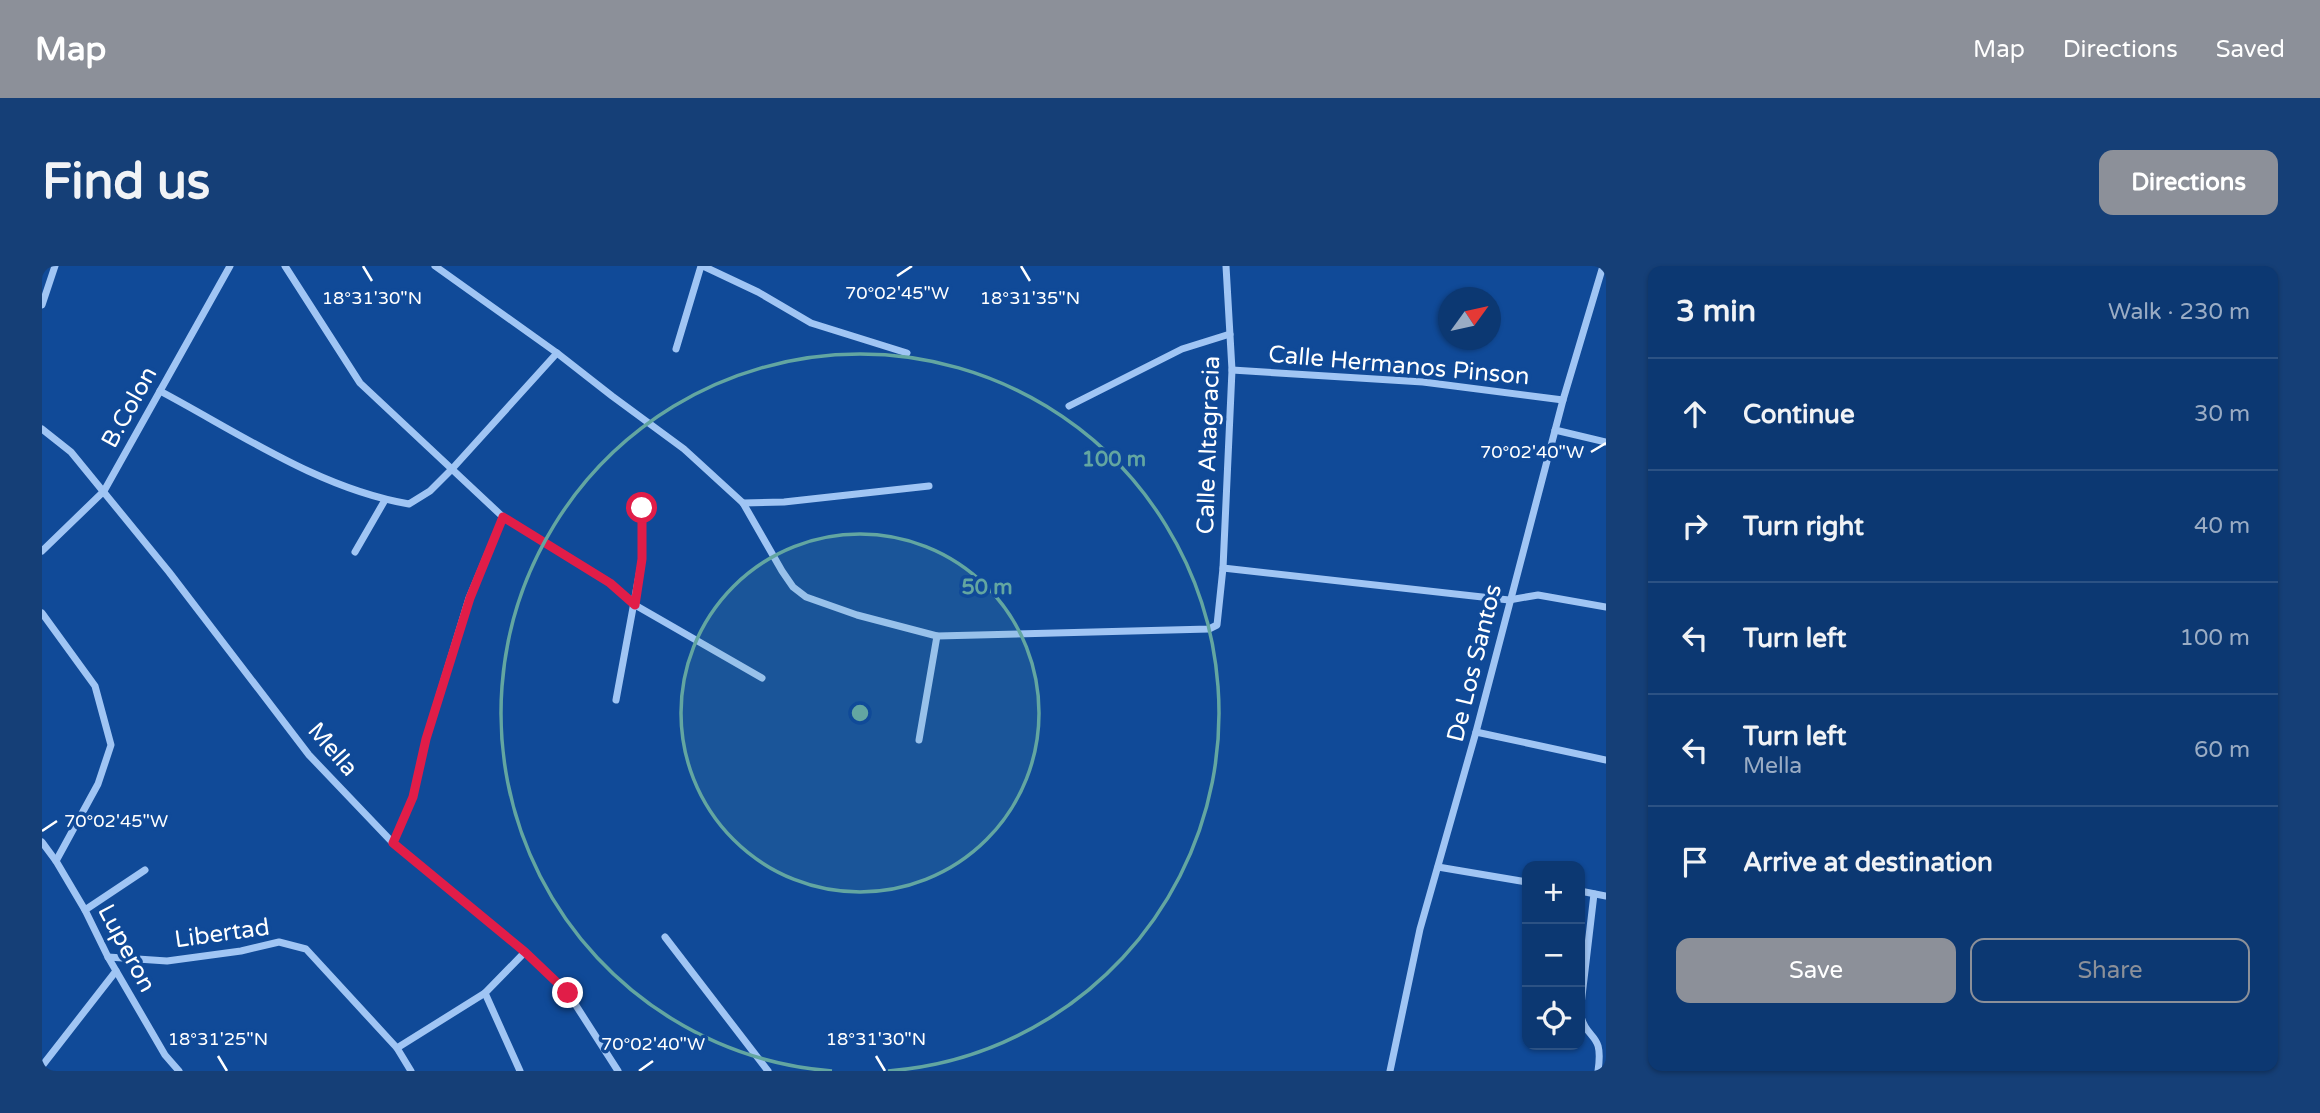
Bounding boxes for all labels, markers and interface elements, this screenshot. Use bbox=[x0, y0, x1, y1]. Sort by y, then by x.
text: Map bbox=[35, 30, 106, 69]
text: Map bbox=[1973, 35, 2025, 64]
text: Directions bbox=[2063, 35, 2178, 64]
text: Saved bbox=[2216, 35, 2285, 64]
button: Directions bbox=[2099, 150, 2278, 215]
text: Find us bbox=[42, 153, 210, 212]
text: 70°02'45"W bbox=[845, 282, 949, 304]
text: 18°31'30"N bbox=[322, 287, 422, 309]
text: 18°31'35"N bbox=[980, 287, 1080, 309]
north arrow bbox=[1438, 287, 1501, 350]
text: 3 min bbox=[1676, 293, 1756, 330]
text: Walk · 230 m bbox=[2108, 298, 2250, 326]
street label: Calle Hermanos Pinson bbox=[1267, 340, 1531, 391]
street label: Calle Altagracia bbox=[1191, 355, 1226, 535]
street label: B.Colon bbox=[95, 362, 164, 453]
icon: ahead bbox=[1676, 395, 1714, 433]
text: Continue bbox=[1743, 399, 1855, 430]
text: 30 m bbox=[2194, 400, 2250, 428]
text: 70°02'40"W bbox=[1480, 441, 1584, 463]
text: 100 m bbox=[1082, 447, 1146, 472]
route start bbox=[626, 492, 657, 523]
icon: right bbox=[1676, 507, 1714, 545]
text: Turn right bbox=[1743, 511, 1864, 542]
text: 40 m bbox=[2194, 512, 2250, 540]
text: 50 m bbox=[961, 575, 1013, 600]
street label: De Los Santos bbox=[1441, 581, 1508, 745]
icon: left bbox=[1676, 619, 1714, 657]
text: Turn left bbox=[1743, 623, 1846, 654]
text: 100 m bbox=[2180, 624, 2250, 652]
centre of rings bbox=[848, 701, 872, 725]
street label: Mella bbox=[301, 716, 364, 782]
text: Turn left bbox=[1743, 721, 1846, 752]
icon: left bbox=[1676, 731, 1714, 769]
text: 60 m bbox=[2194, 736, 2250, 764]
text: Mella bbox=[1743, 752, 1802, 780]
text: 70°02'45"W bbox=[64, 810, 168, 832]
icon: arrive bbox=[1676, 843, 1714, 881]
text: Arrive at destination bbox=[1743, 847, 1993, 878]
map controls bbox=[1522, 861, 1585, 1050]
button: + bbox=[1522, 861, 1585, 924]
street label: Luperon bbox=[91, 899, 162, 997]
street label: Libertad bbox=[173, 912, 271, 955]
button: − bbox=[1522, 924, 1585, 987]
button: Save bbox=[1676, 938, 1956, 1003]
button: Share bbox=[1970, 938, 2250, 1003]
route end bbox=[552, 977, 583, 1008]
button: locate bbox=[1522, 987, 1585, 1050]
text: 18°31'25"N bbox=[168, 1028, 268, 1050]
text: 18°31'30"N bbox=[826, 1028, 926, 1050]
text: 70°02'40"W bbox=[601, 1033, 705, 1055]

